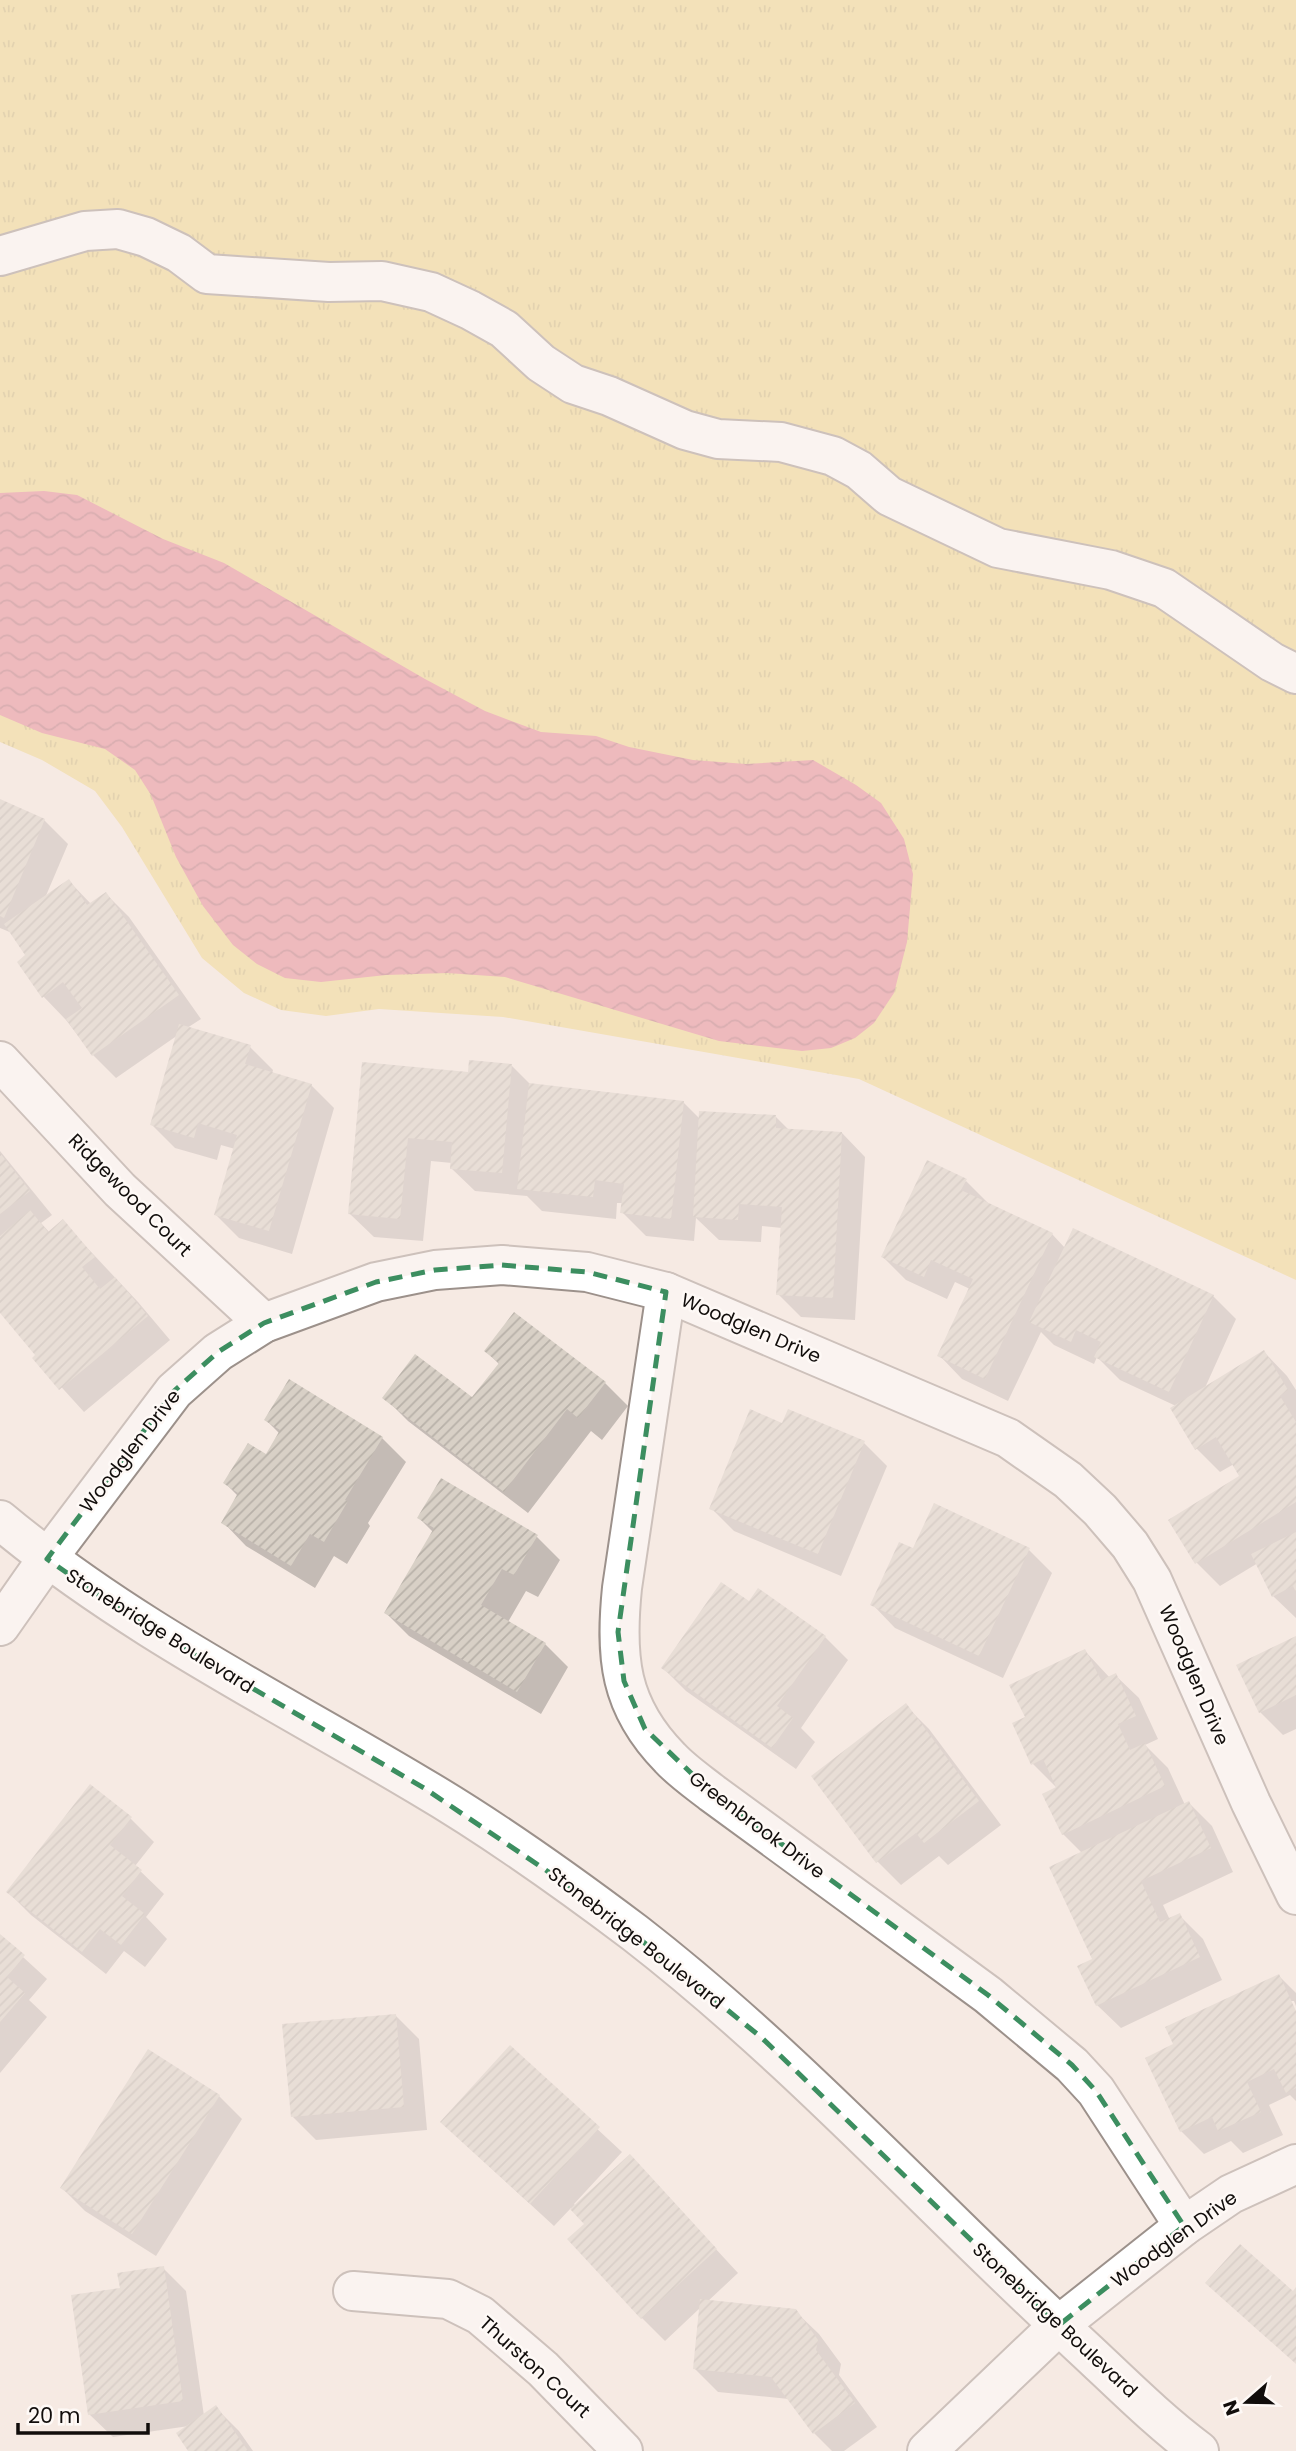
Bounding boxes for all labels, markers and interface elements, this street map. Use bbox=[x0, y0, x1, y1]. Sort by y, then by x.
street label: Ridgewood Court bbox=[62, 1127, 198, 1263]
street label: Woodglen Drive bbox=[677, 1286, 825, 1370]
street label: Woodglen Drive bbox=[73, 1384, 187, 1518]
street label: Stonebridge Boulevard bbox=[61, 1562, 259, 1700]
street label: Woodglen Drive bbox=[1152, 1601, 1236, 1749]
street label: Greenbrook Drive bbox=[683, 1765, 831, 1885]
street label: Stonebridge Boulevard bbox=[542, 1861, 730, 2015]
street label: Woodglen Drive bbox=[1105, 2184, 1243, 2294]
street label: Stonebridge Boulevard bbox=[966, 2236, 1144, 2404]
street label: Thurston Court bbox=[474, 2310, 596, 2424]
north arrow bbox=[1212, 2367, 1282, 2437]
scale bar bbox=[18, 2392, 147, 2436]
text: N bbox=[1216, 2396, 1247, 2419]
text: 20 m bbox=[28, 2401, 81, 2430]

